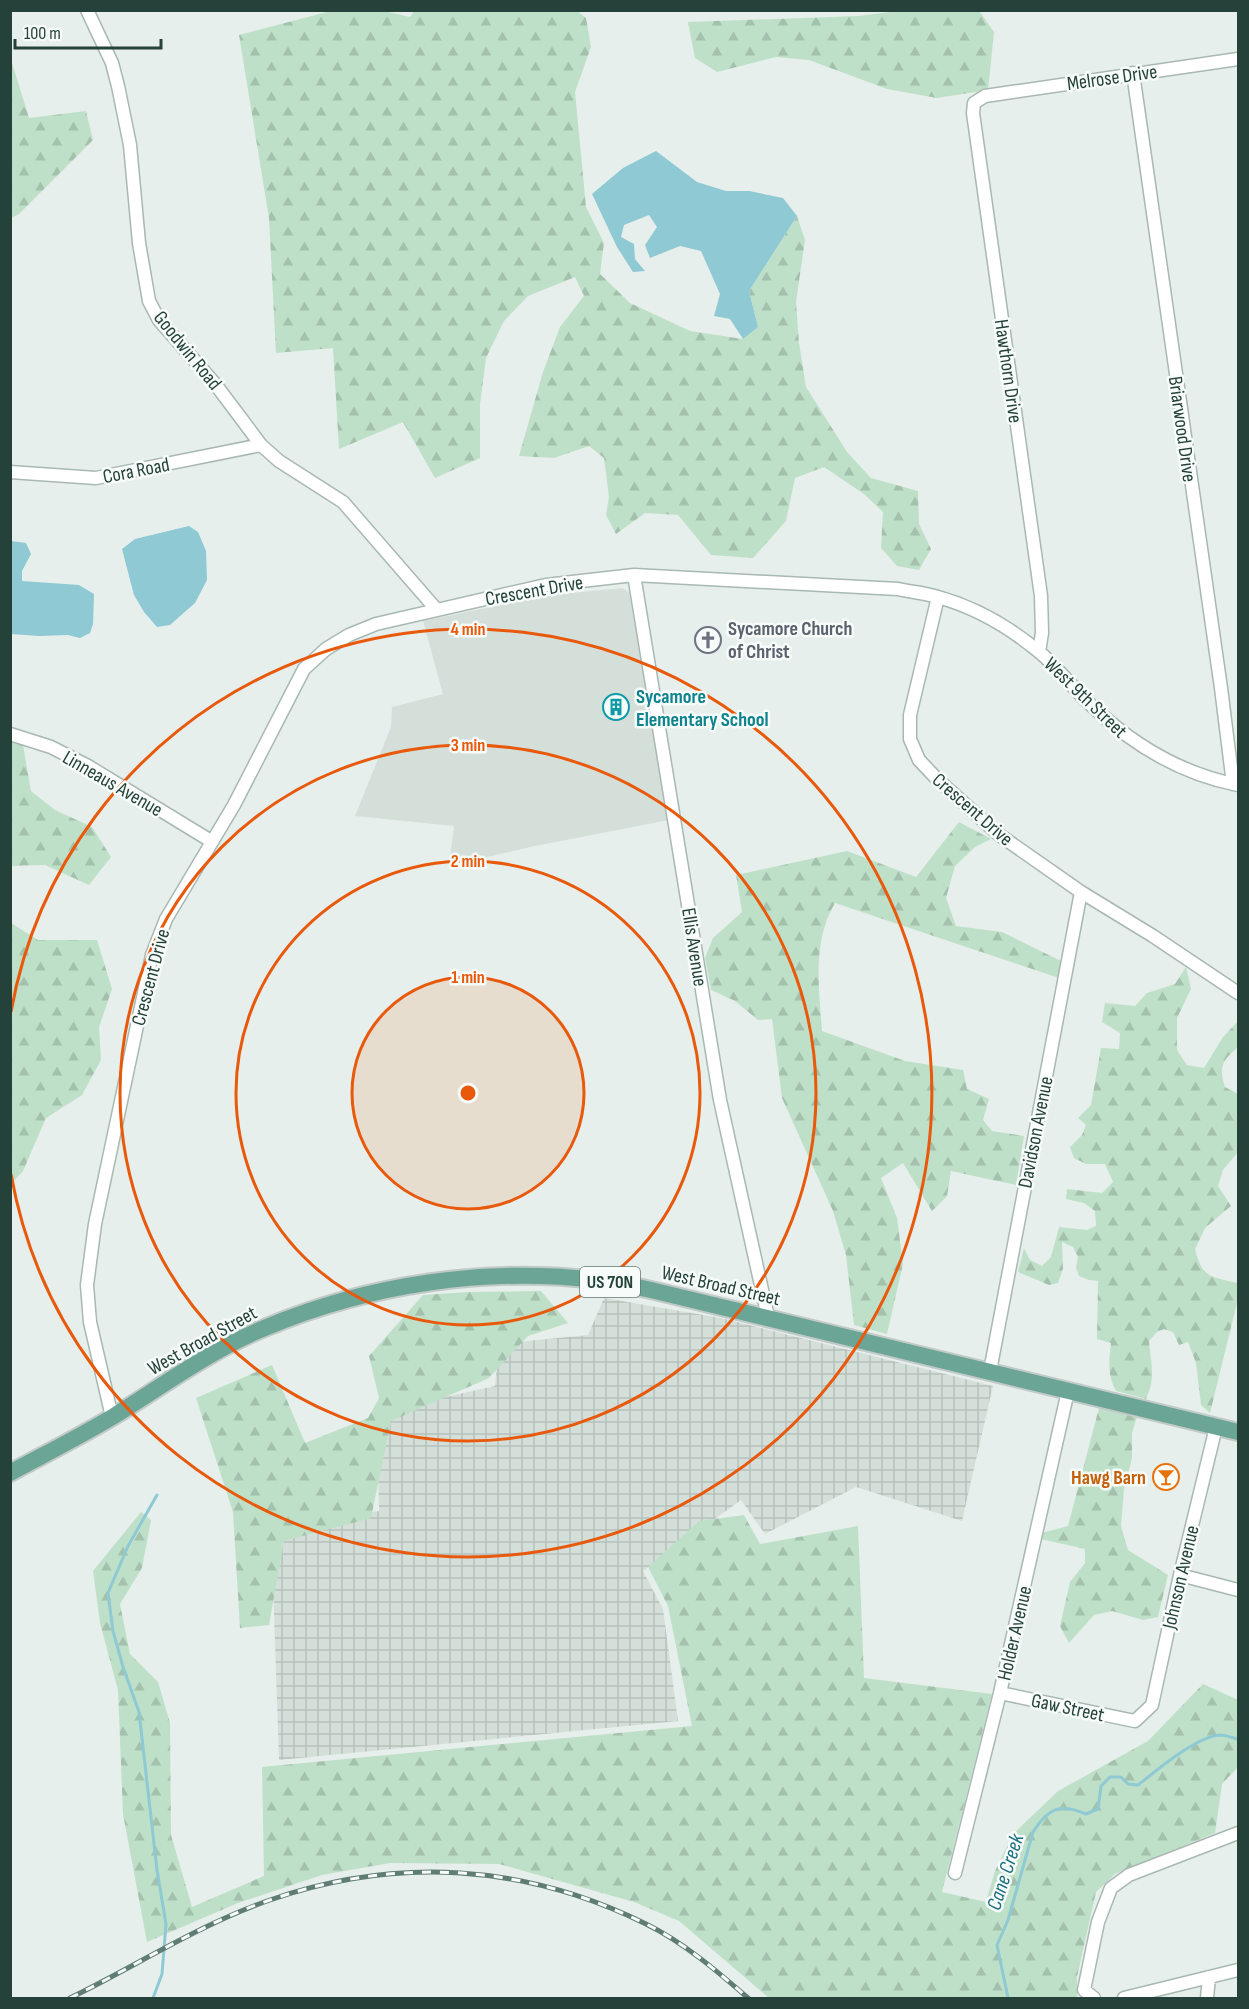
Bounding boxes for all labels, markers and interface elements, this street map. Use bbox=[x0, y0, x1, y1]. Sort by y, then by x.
scale bar bbox=[15, 12, 160, 50]
text: 100 m bbox=[24, 23, 61, 44]
street label: Melrose Drive bbox=[1066, 60, 1159, 96]
street label: Goodwin Road bbox=[148, 306, 226, 395]
street label: Hawthorn Drive bbox=[989, 318, 1027, 424]
street label: Briarwood Drive bbox=[1163, 375, 1201, 483]
street label: Cora Road bbox=[101, 453, 172, 489]
street label: Crescent Drive bbox=[483, 571, 585, 611]
place label: Sycamore Church of Christ bbox=[728, 617, 852, 664]
text: 4 min bbox=[451, 619, 485, 640]
church icon: Sycamore Church of Christ bbox=[693, 625, 723, 655]
street label: West 9th Street bbox=[1039, 652, 1132, 743]
place label: Sycamore Elementary School bbox=[636, 685, 769, 732]
building icon: Sycamore Elementary School bbox=[601, 692, 631, 722]
text: 3 min bbox=[451, 735, 485, 756]
street label: Linneaus Avenue bbox=[58, 746, 167, 822]
street label: Crescent Drive bbox=[927, 768, 1018, 851]
text: 2 min bbox=[451, 851, 485, 872]
street label: Ellis Avenue bbox=[676, 906, 712, 988]
street label: Crescent Drive bbox=[127, 926, 175, 1028]
text: 1 min bbox=[451, 967, 485, 988]
street label: Davidson Avenue bbox=[1013, 1074, 1059, 1190]
centre of rings bbox=[458, 1083, 478, 1103]
street label: West Broad Street bbox=[659, 1261, 783, 1311]
road number: US 70N bbox=[580, 1267, 640, 1297]
street label: West Broad Street bbox=[144, 1301, 261, 1381]
bar icon: Hawg Barn bbox=[1151, 1462, 1181, 1492]
place label: Hawg Barn bbox=[1071, 1466, 1146, 1490]
street label: Johnson Avenue bbox=[1157, 1523, 1205, 1632]
street label: Holder Avenue bbox=[992, 1584, 1038, 1683]
street label: Gaw Street bbox=[1029, 1689, 1107, 1727]
water label: Cane Creek bbox=[981, 1830, 1030, 1913]

